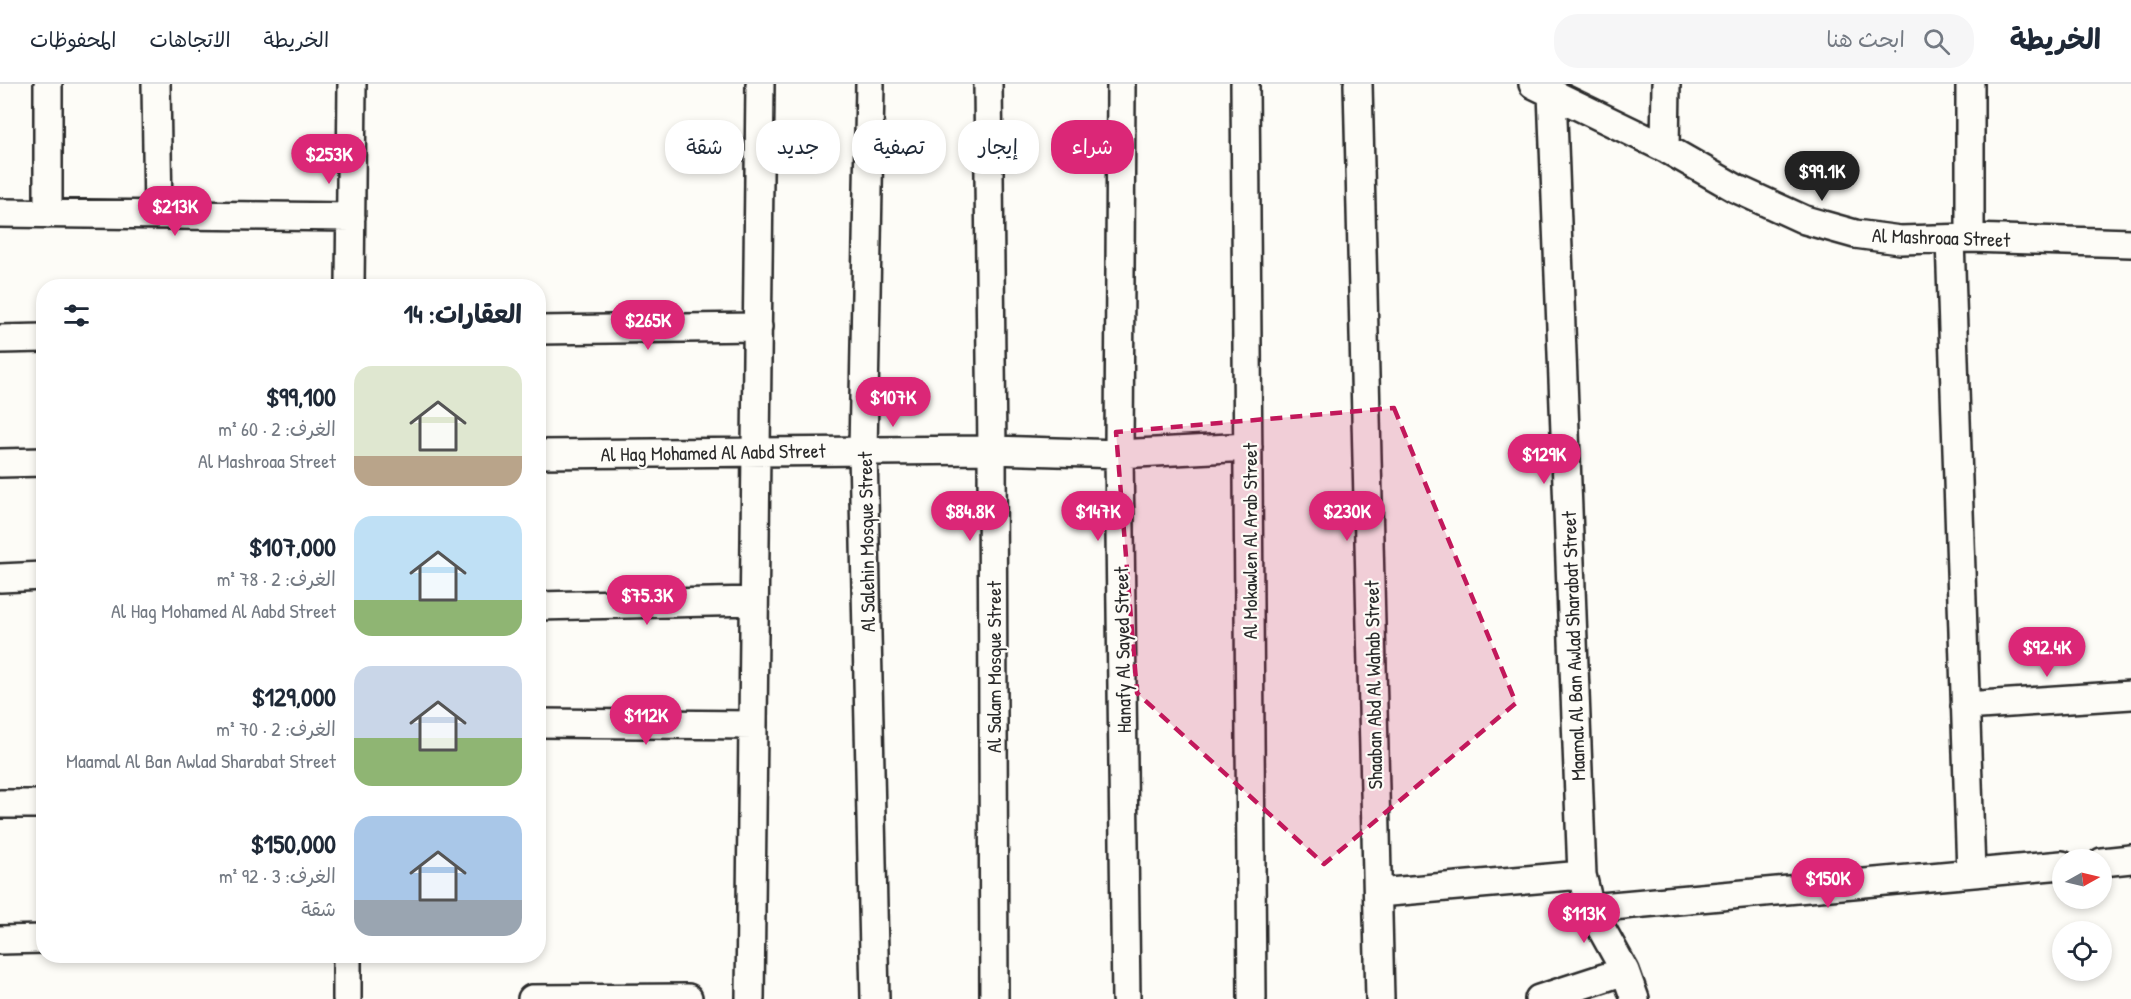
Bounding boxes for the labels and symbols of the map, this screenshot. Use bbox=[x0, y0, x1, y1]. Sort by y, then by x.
pin: $253K bbox=[287, 134, 371, 185]
pin: $99.1K bbox=[1773, 151, 1871, 202]
pin: $213K bbox=[133, 186, 217, 237]
street label: Al Mashroaa Street bbox=[1872, 221, 2012, 253]
pin: $265K bbox=[606, 300, 690, 351]
pin: $107K bbox=[851, 377, 935, 428]
pin: $129K bbox=[1502, 434, 1586, 485]
street label: Al Hag Mohamed Al Aabd Street bbox=[600, 437, 827, 467]
street label: Al Mokawlen Al Arab Street bbox=[1236, 442, 1263, 639]
street label: Al Salehin Mosque Street bbox=[851, 450, 881, 632]
pin: $84.8K bbox=[921, 491, 1019, 542]
pin: $147K bbox=[1056, 491, 1140, 542]
pin: $230K bbox=[1305, 491, 1389, 542]
street label: Maamal Al Ban Awlad Sharabat Street bbox=[1555, 510, 1591, 781]
street label: Hanafy Al Sayed Street bbox=[1107, 565, 1137, 733]
pin: $75.3K bbox=[598, 575, 696, 626]
street label: Shaaban Abd Al Wahab Street bbox=[1358, 579, 1388, 790]
street label: Al Salam Mosque Street bbox=[980, 580, 1007, 753]
pin: $92.4K bbox=[1998, 627, 2096, 678]
pin: $112K bbox=[604, 695, 688, 746]
north arrow bbox=[2052, 849, 2112, 909]
pin: $150K bbox=[1786, 858, 1870, 909]
pin: $113K bbox=[1542, 893, 1626, 944]

